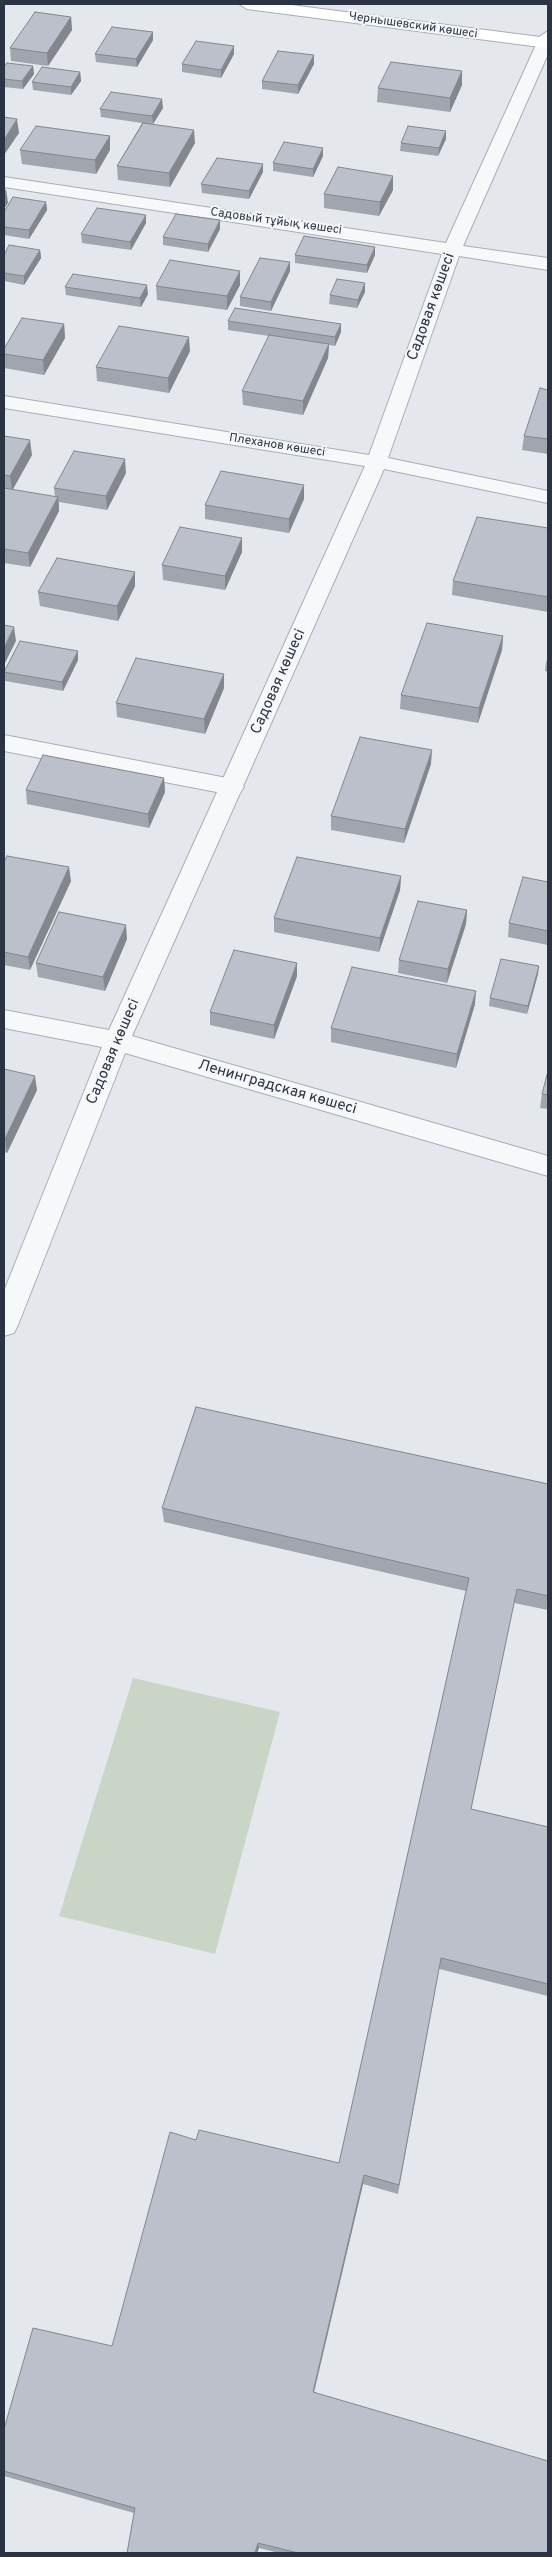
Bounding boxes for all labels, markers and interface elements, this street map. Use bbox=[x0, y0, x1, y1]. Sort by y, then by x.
street label: Чернышевский көшесі bbox=[348, 10, 478, 42]
street label: Садовый тұйық көшесі bbox=[209, 206, 343, 238]
street label: Садовая көшесі bbox=[404, 251, 460, 363]
street label: Плеханов көшесі bbox=[228, 431, 326, 461]
street label: Садовая көшесі bbox=[248, 627, 310, 737]
street label: Садовая көшесі bbox=[84, 996, 144, 1108]
street label: Ленинградская көшесі bbox=[196, 1057, 358, 1119]

